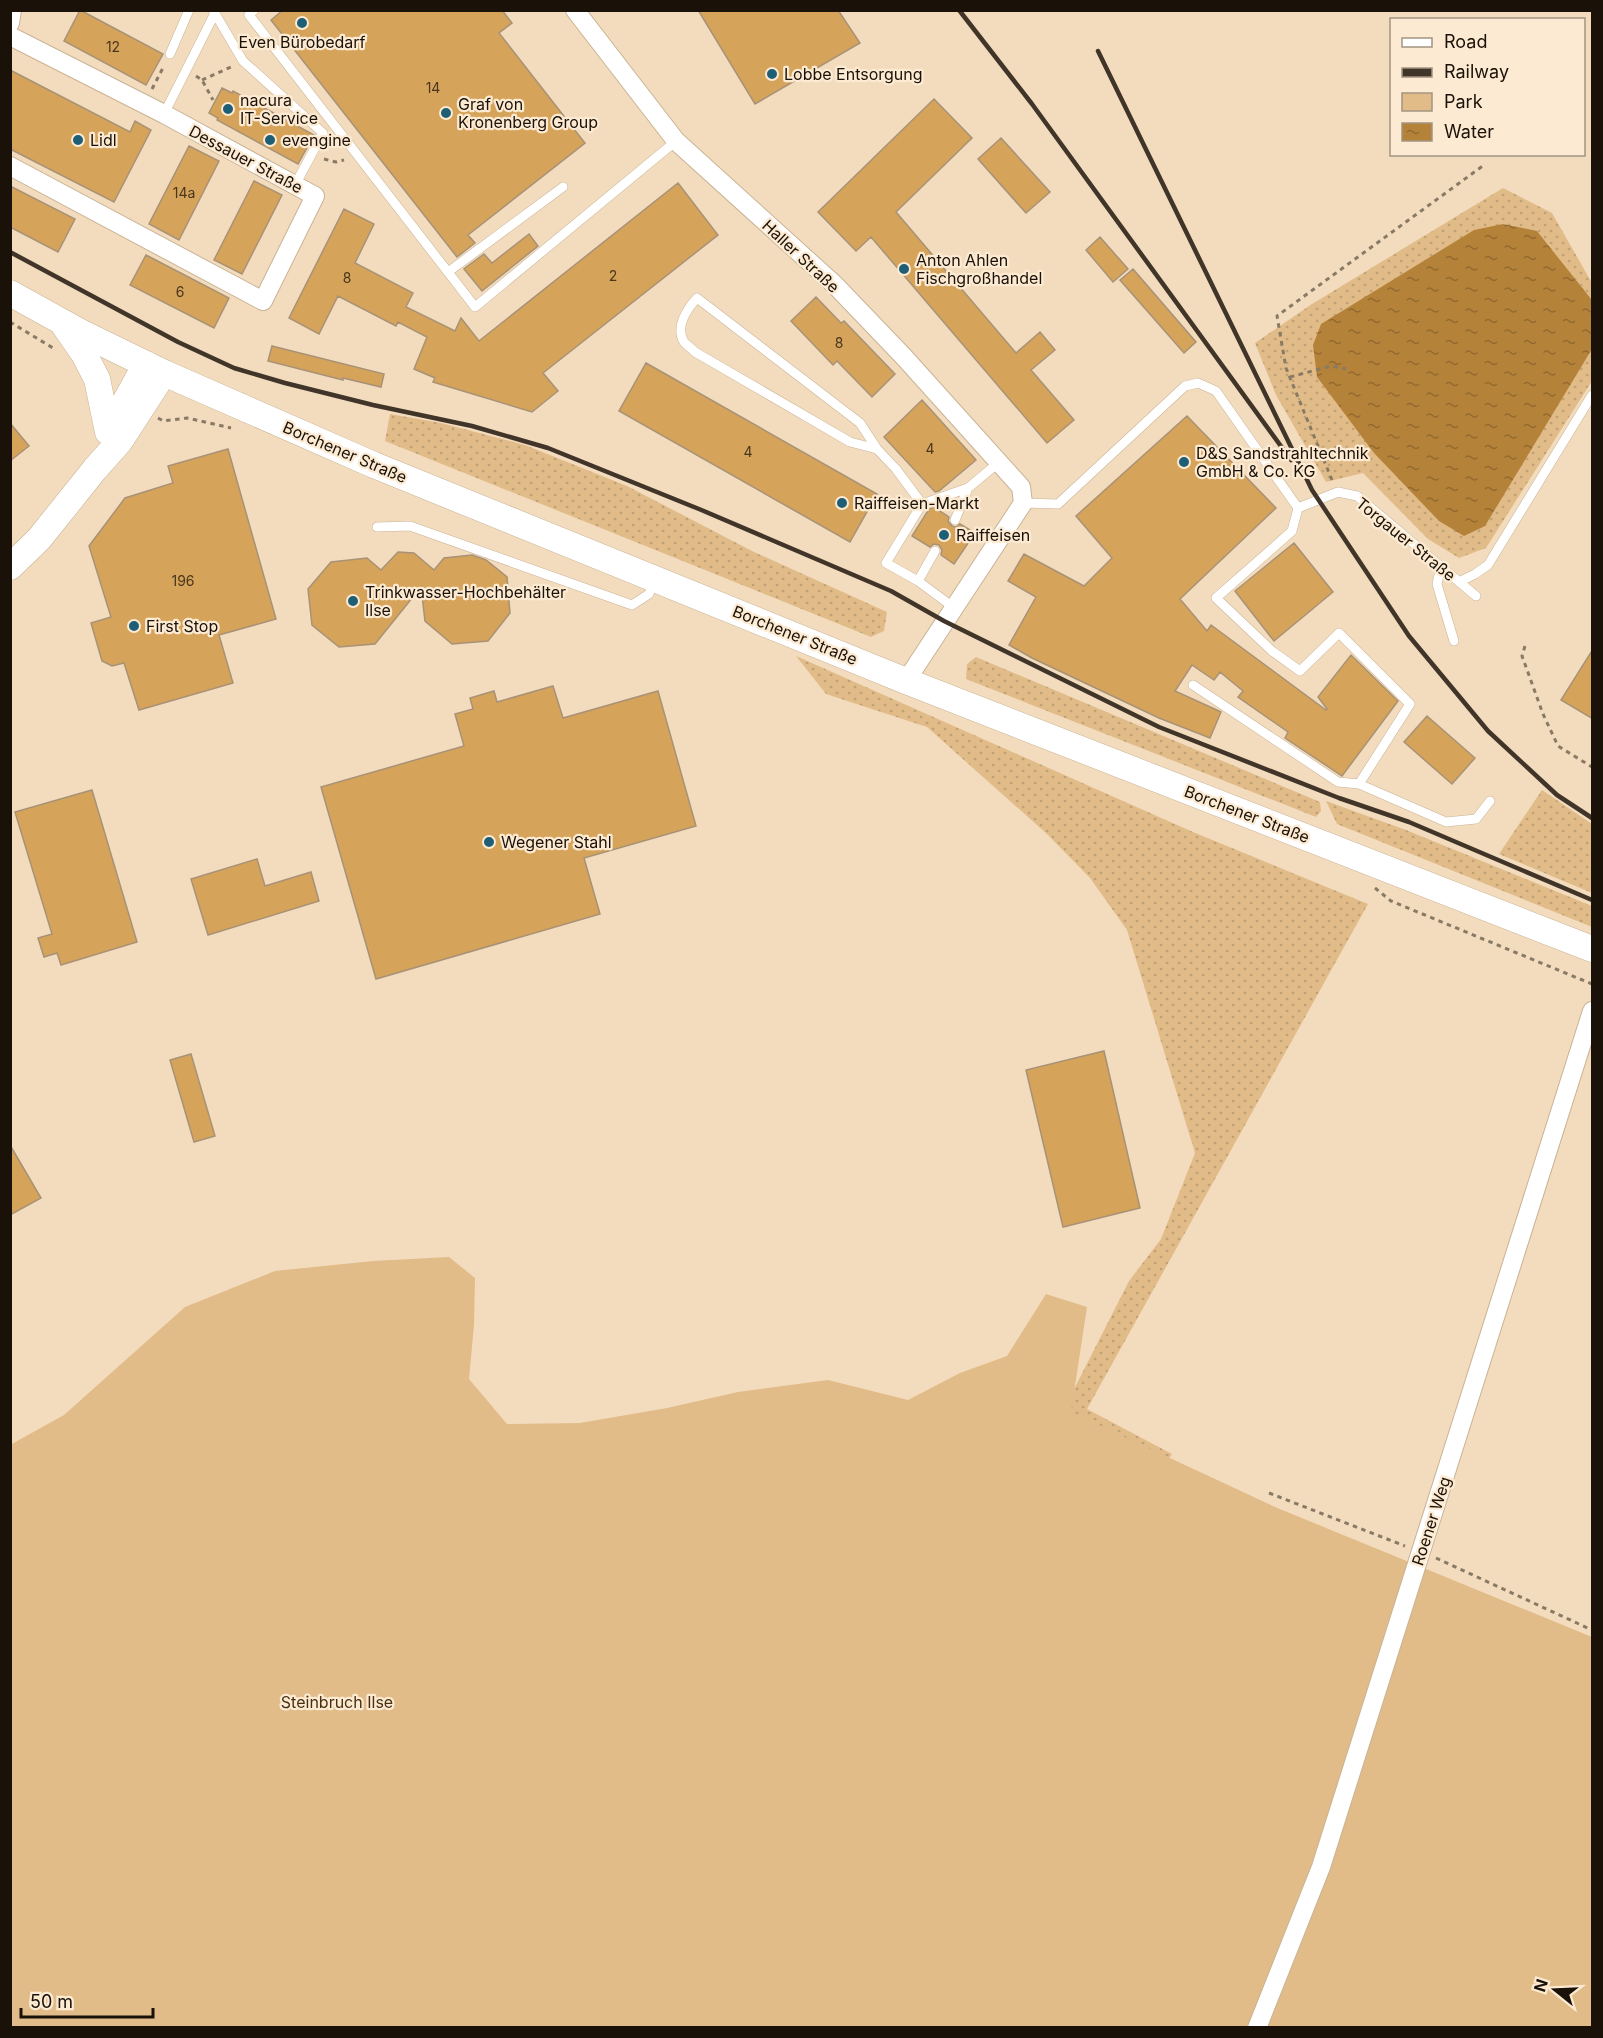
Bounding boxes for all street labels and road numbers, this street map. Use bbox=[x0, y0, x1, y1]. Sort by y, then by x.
street label: Dessauer Straße bbox=[186, 121, 306, 197]
street label: Haller Straße bbox=[758, 215, 844, 297]
street label: Borchener Straße bbox=[280, 417, 410, 487]
street label: Torgauer Straße bbox=[1352, 493, 1460, 585]
street label: Borchener Straße bbox=[730, 601, 860, 669]
street label: Borchener Straße bbox=[1181, 781, 1313, 847]
street label: Roener Weg bbox=[1407, 1474, 1455, 1568]

